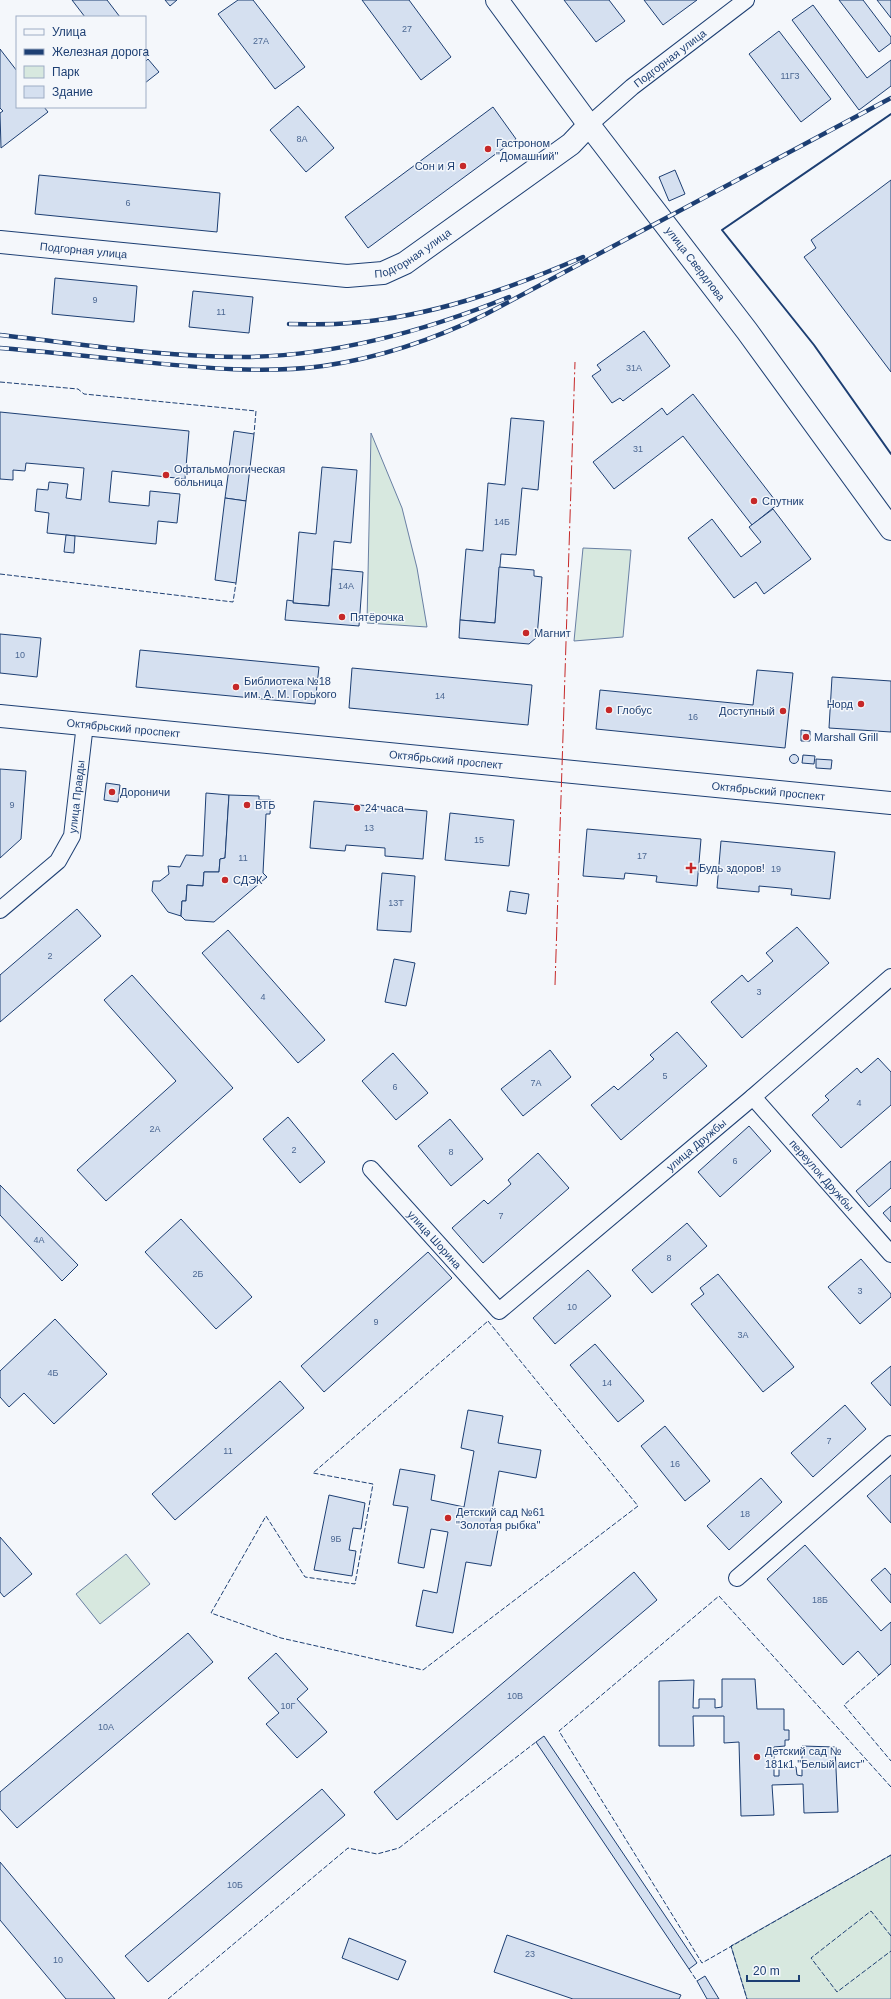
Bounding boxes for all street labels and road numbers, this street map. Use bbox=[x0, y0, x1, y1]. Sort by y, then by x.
street label: Подгорная улица bbox=[631, 26, 709, 90]
street label: улица Свердлова bbox=[663, 224, 728, 304]
street label: Подгорная улица bbox=[374, 226, 454, 280]
street label: Подгорная улица bbox=[39, 240, 129, 261]
street label: Октябрьский проспект bbox=[66, 717, 181, 740]
street label: Октябрьский проспект bbox=[388, 748, 503, 771]
street label: улица Правды bbox=[66, 760, 87, 834]
street label: Октябрьский проспект bbox=[711, 780, 826, 803]
street label: улица Дружбы bbox=[664, 1116, 728, 1173]
street label: переулок Дружбы bbox=[787, 1137, 856, 1213]
street label: улица Шорина bbox=[405, 1208, 464, 1272]

